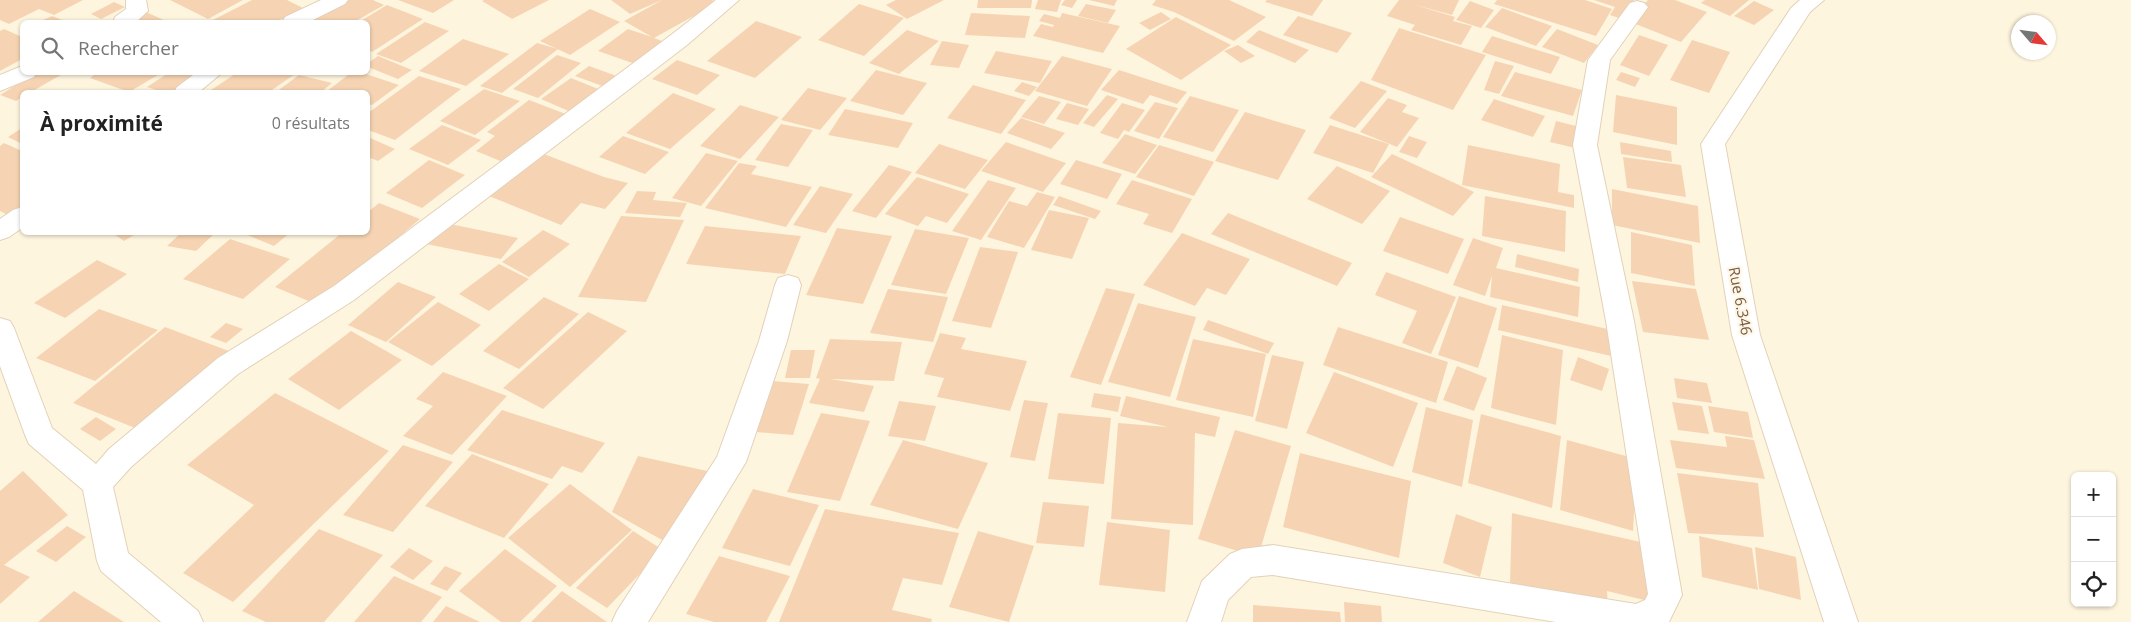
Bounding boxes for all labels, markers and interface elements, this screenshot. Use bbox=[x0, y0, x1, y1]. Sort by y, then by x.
north arrow bbox=[2011, 15, 2056, 60]
search box bbox=[20, 20, 370, 75]
icon: search bbox=[38, 34, 66, 62]
text: Rechercher bbox=[78, 35, 179, 61]
text: À proximité bbox=[40, 109, 163, 137]
text: 0 résultats bbox=[272, 112, 350, 134]
street label: Rue 6.346 bbox=[1725, 265, 1757, 337]
map controls bbox=[2071, 472, 2116, 607]
button: + bbox=[2071, 472, 2116, 517]
button: − bbox=[2071, 517, 2116, 562]
button: locate bbox=[2071, 562, 2116, 607]

